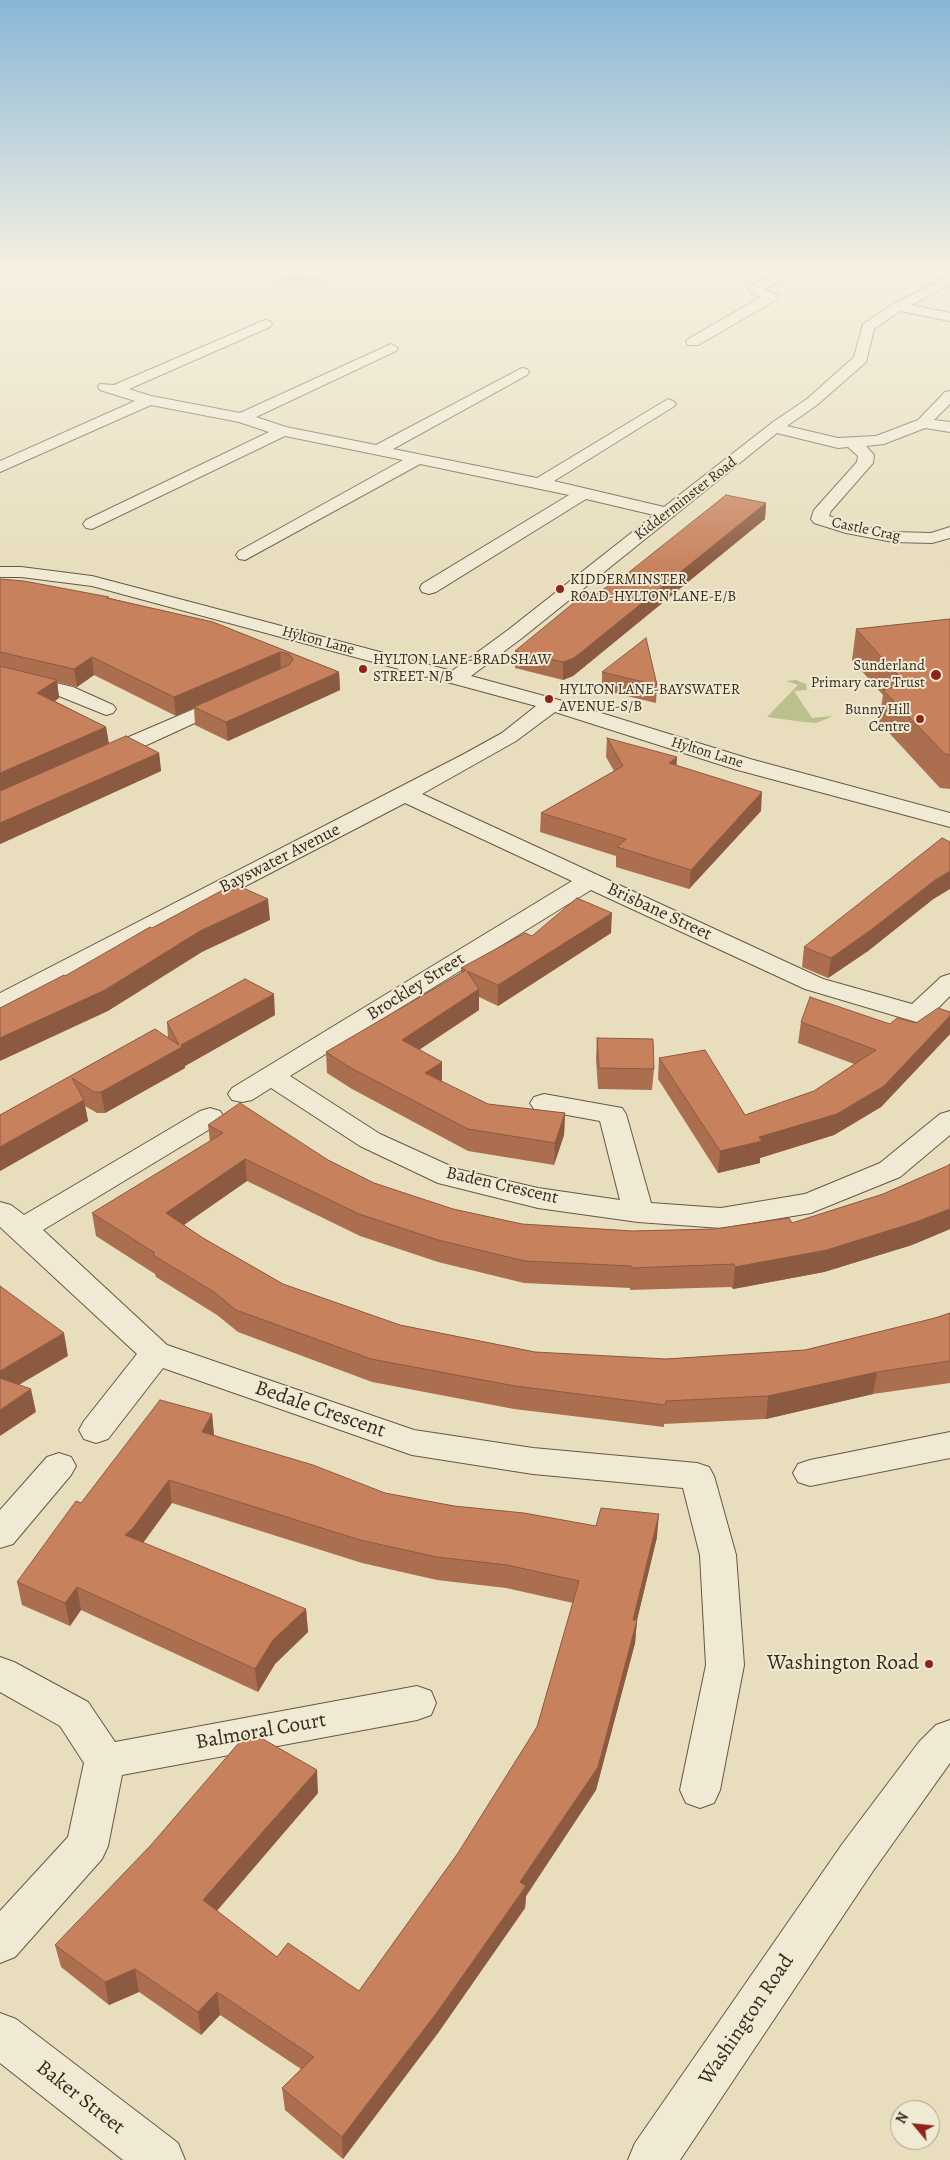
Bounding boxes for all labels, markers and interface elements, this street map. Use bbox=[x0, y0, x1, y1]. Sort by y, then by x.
street label: Kidderminster Road bbox=[631, 453, 741, 545]
street label: Castle Crag bbox=[830, 514, 902, 546]
place label: KIDDERMINSTER ROAD-HYLTON LANE-E/B bbox=[570, 571, 736, 606]
marker: KIDDERMINSTER ROAD-HYLTON LANE-E/B bbox=[554, 583, 566, 595]
street label: Hylton Lane bbox=[280, 623, 356, 659]
place label: HYLTON LANE-BRADSHAW STREET-N/B bbox=[373, 651, 551, 686]
place label: Sunderland Primary care Trust bbox=[811, 657, 925, 692]
marker: HYLTON LANE-BRADSHAW STREET-N/B bbox=[357, 663, 369, 675]
marker: Sunderland Primary care Trust bbox=[929, 668, 943, 682]
place label: HYLTON LANE-BAYSWATER AVENUE-S/B bbox=[559, 681, 740, 716]
marker: HYLTON LANE-BAYSWATER AVENUE-S/B bbox=[543, 693, 555, 705]
place label: Bunny Hill Centre bbox=[844, 701, 910, 736]
marker: Bunny Hill Centre bbox=[914, 713, 926, 725]
street label: Hylton Lane bbox=[669, 734, 745, 772]
street label: Bayswater Avenue bbox=[216, 819, 344, 899]
street label: Brisbane Street bbox=[603, 878, 715, 946]
street label: Brockley Street bbox=[363, 948, 469, 1026]
street label: Baden Crescent bbox=[444, 1163, 560, 1209]
street label: Bedale Crescent bbox=[251, 1376, 389, 1444]
place label: Washington Road bbox=[767, 1651, 919, 1677]
marker: Washington Road bbox=[923, 1658, 935, 1670]
street label: Balmoral Court bbox=[194, 1708, 328, 1756]
street label: Washington Road bbox=[694, 1950, 800, 2090]
street label: Baker Street bbox=[31, 2056, 129, 2140]
north arrow bbox=[890, 2100, 940, 2150]
text: N bbox=[891, 2109, 913, 2127]

